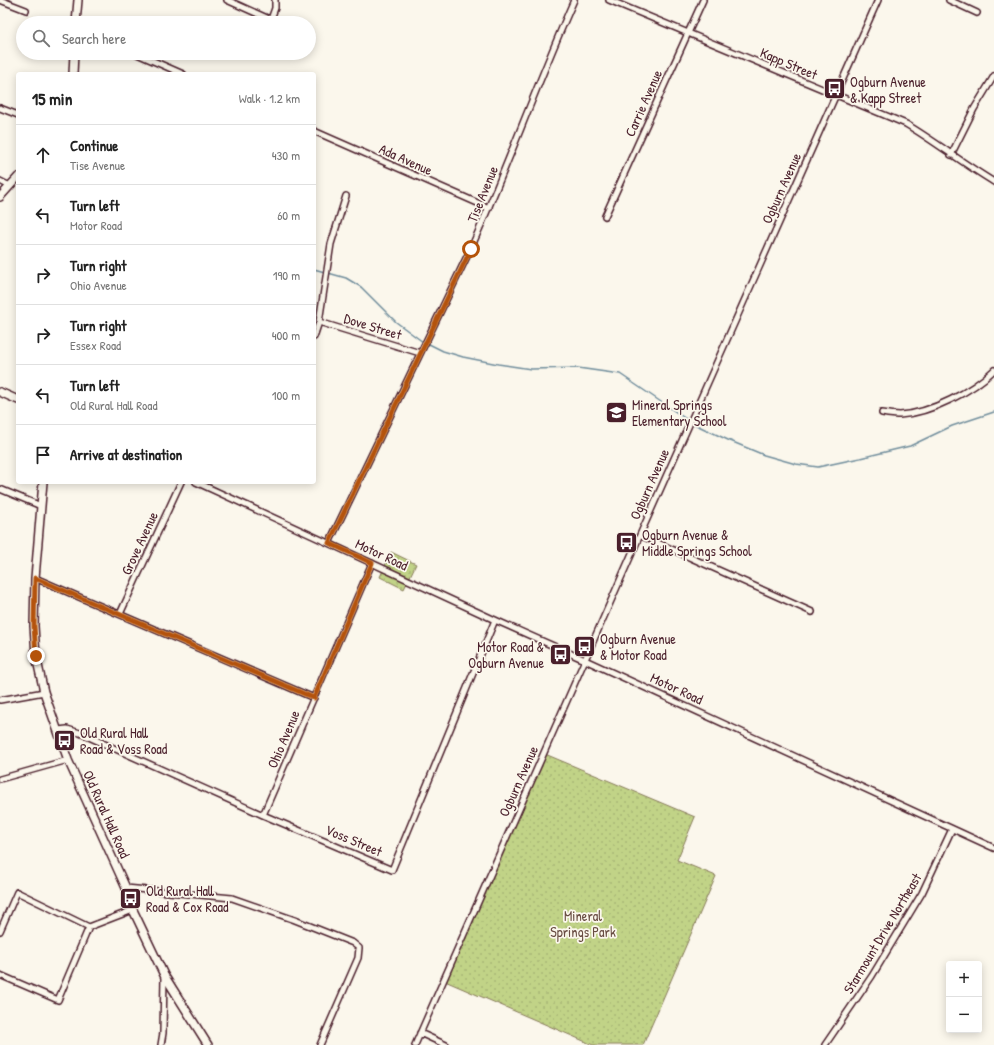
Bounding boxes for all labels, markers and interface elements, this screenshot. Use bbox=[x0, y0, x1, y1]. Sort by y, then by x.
search box bbox=[16, 16, 316, 60]
icon: search bbox=[30, 27, 52, 49]
text: Search here bbox=[62, 28, 126, 49]
street label: Kapp Street bbox=[757, 42, 821, 85]
street label: Carrie Avenue bbox=[620, 66, 666, 139]
place label: Ogburn Avenue & Kapp Street bbox=[850, 72, 926, 108]
bus stop icon: Ogburn Avenue & Kapp Street bbox=[821, 76, 847, 102]
text: 15 min bbox=[32, 87, 72, 110]
text: Walk · 1.2 km bbox=[239, 89, 300, 107]
text: Continue bbox=[70, 135, 118, 156]
street label: Ada Avenue bbox=[376, 139, 436, 179]
icon: ahead bbox=[32, 144, 54, 166]
text: 430 m bbox=[272, 146, 300, 164]
street label: Ogburn Avenue bbox=[757, 149, 806, 227]
text: Tise Avenue bbox=[70, 156, 125, 174]
street label: Tise Avenue bbox=[462, 163, 502, 225]
text: Turn left bbox=[70, 195, 120, 216]
icon: left bbox=[32, 204, 54, 226]
text: 60 m bbox=[277, 206, 300, 224]
text: Motor Road bbox=[70, 216, 122, 234]
route start bbox=[462, 240, 480, 258]
text: Turn right bbox=[70, 255, 126, 276]
icon: right bbox=[32, 264, 54, 286]
text: 190 m bbox=[273, 266, 300, 284]
text: Ohio Avenue bbox=[70, 276, 127, 294]
street label: Dove Street bbox=[342, 308, 404, 344]
text: Turn right bbox=[70, 315, 126, 336]
icon: right bbox=[32, 324, 54, 346]
text: 400 m bbox=[272, 326, 300, 344]
text: Essex Road bbox=[70, 336, 121, 354]
text: Turn left bbox=[70, 375, 120, 396]
icon: left bbox=[32, 384, 54, 406]
text: 100 m bbox=[272, 386, 300, 404]
place label: Mineral Springs Elementary School bbox=[632, 395, 727, 431]
text: Old Rural Hall Road bbox=[70, 396, 157, 414]
school or university icon: Mineral Springs Elementary School bbox=[604, 399, 630, 425]
icon: arrive bbox=[32, 444, 54, 466]
text: Arrive at destination bbox=[70, 444, 182, 465]
street label: Ogburn Avenue bbox=[625, 445, 674, 523]
street label: Grove Avenue bbox=[116, 508, 162, 578]
place label: Ogburn Avenue & Middle Springs School bbox=[642, 525, 752, 561]
bus stop icon: Ogburn Avenue & Middle Springs School bbox=[614, 529, 640, 555]
street label: Motor Road bbox=[353, 534, 412, 575]
place label: Ogburn Avenue & Motor Road bbox=[600, 629, 676, 664]
bus stop icon: Ogburn Avenue & Motor Road bbox=[572, 633, 598, 659]
place label: Motor Road & Ogburn Avenue bbox=[468, 637, 544, 673]
bus stop icon: Motor Road & Ogburn Avenue bbox=[547, 641, 573, 667]
route end bbox=[27, 647, 45, 665]
street label: Motor Road bbox=[648, 668, 707, 709]
street label: Ohio Avenue bbox=[262, 707, 304, 771]
place label: Old Rural Hall Road & Voss Road bbox=[80, 723, 168, 758]
bus stop icon: Old Rural Hall Road & Voss Road bbox=[51, 727, 77, 753]
street label: Ogburn Avenue bbox=[494, 742, 543, 820]
street label: Old Rural Hall Road bbox=[79, 767, 135, 861]
street label: Voss Street bbox=[323, 820, 386, 861]
street label: Starmount Drive Northeast bbox=[839, 869, 926, 997]
place label: Old Rural Hall Road & Cox Road bbox=[146, 881, 229, 916]
bus stop icon: Old Rural Hall Road & Cox Road bbox=[117, 885, 143, 911]
park label: Mineral Springs Park bbox=[550, 906, 616, 942]
map controls bbox=[946, 961, 982, 1033]
button: + bbox=[946, 961, 982, 997]
button: − bbox=[946, 997, 982, 1033]

